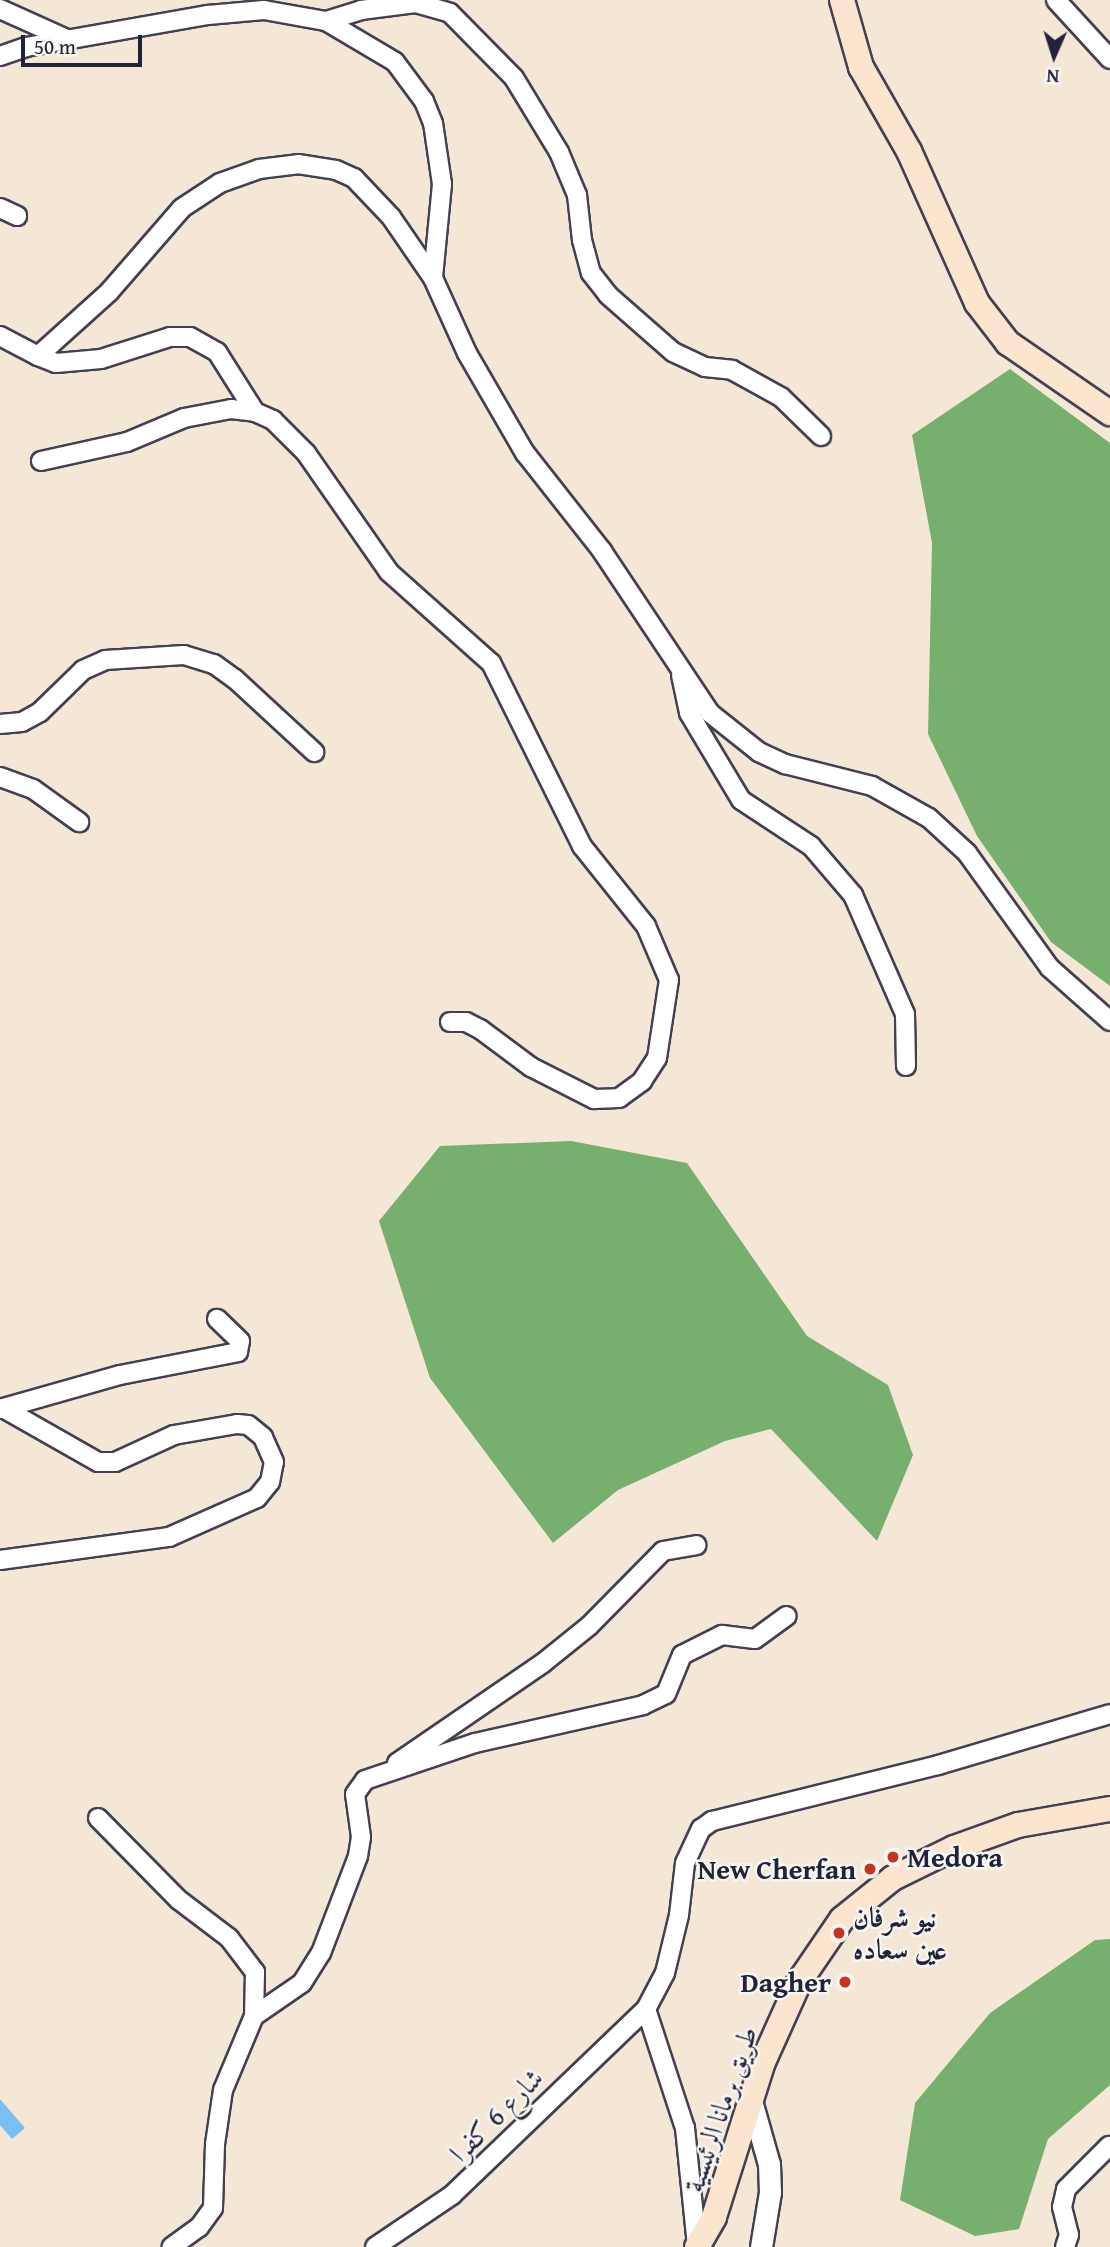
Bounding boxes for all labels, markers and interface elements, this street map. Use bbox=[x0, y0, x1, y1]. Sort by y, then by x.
scale bar bbox=[24, 21, 145, 65]
north arrow bbox=[1019, 21, 1089, 91]
text: 50 m bbox=[34, 31, 76, 62]
text: N bbox=[1046, 63, 1060, 91]
place label: Medora bbox=[907, 1840, 1003, 1874]
marker: Medora bbox=[885, 1849, 901, 1865]
place label: New Cherfan bbox=[698, 1852, 856, 1886]
marker: New Cherfan bbox=[862, 1861, 878, 1877]
place label: نيو شرفان عين سعاده bbox=[853, 1900, 947, 1966]
marker: نيو شرفان عين سعاده bbox=[831, 1925, 847, 1941]
place label: Dagher bbox=[740, 1965, 831, 1999]
marker: Dagher bbox=[837, 1974, 853, 1990]
street label: طريق برمانا الرئيسية bbox=[676, 2022, 764, 2196]
street label: شارع 6 كفرا bbox=[442, 2061, 550, 2169]

